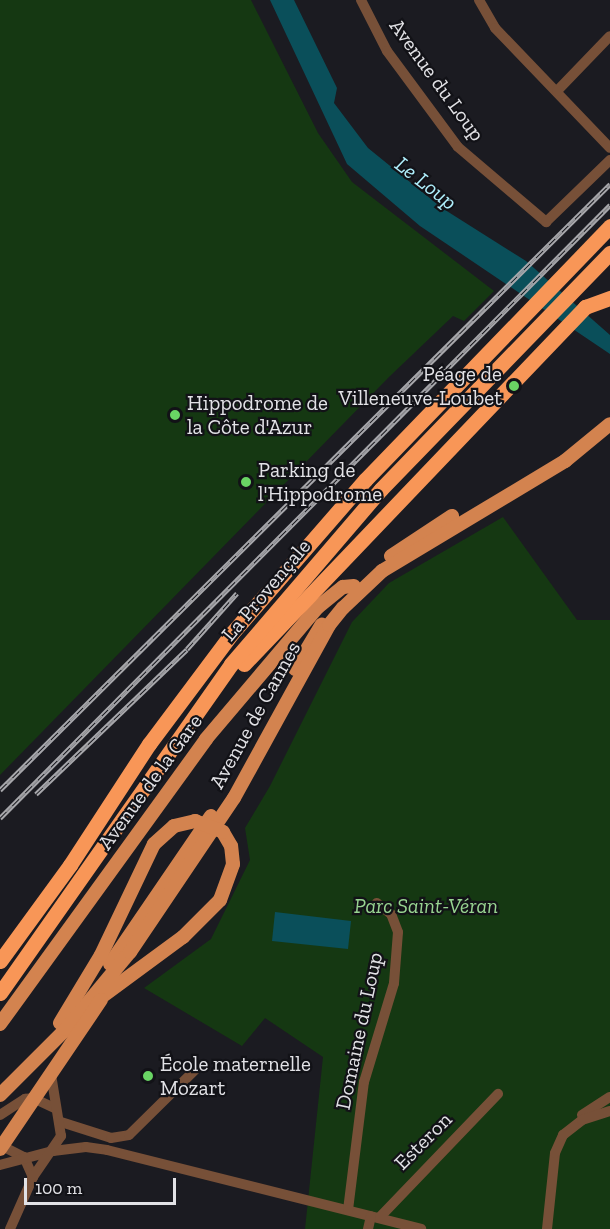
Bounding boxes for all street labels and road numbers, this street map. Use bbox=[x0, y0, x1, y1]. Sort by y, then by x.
street label: Avenue du Loup bbox=[384, 14, 490, 146]
street label: La Provençale bbox=[216, 534, 316, 646]
street label: Avenue de Cannes bbox=[204, 637, 306, 793]
street label: Avenue de la Gare bbox=[92, 709, 208, 855]
street label: Domaine du Loup bbox=[330, 950, 388, 1112]
street label: Esteron bbox=[389, 1107, 457, 1175]

